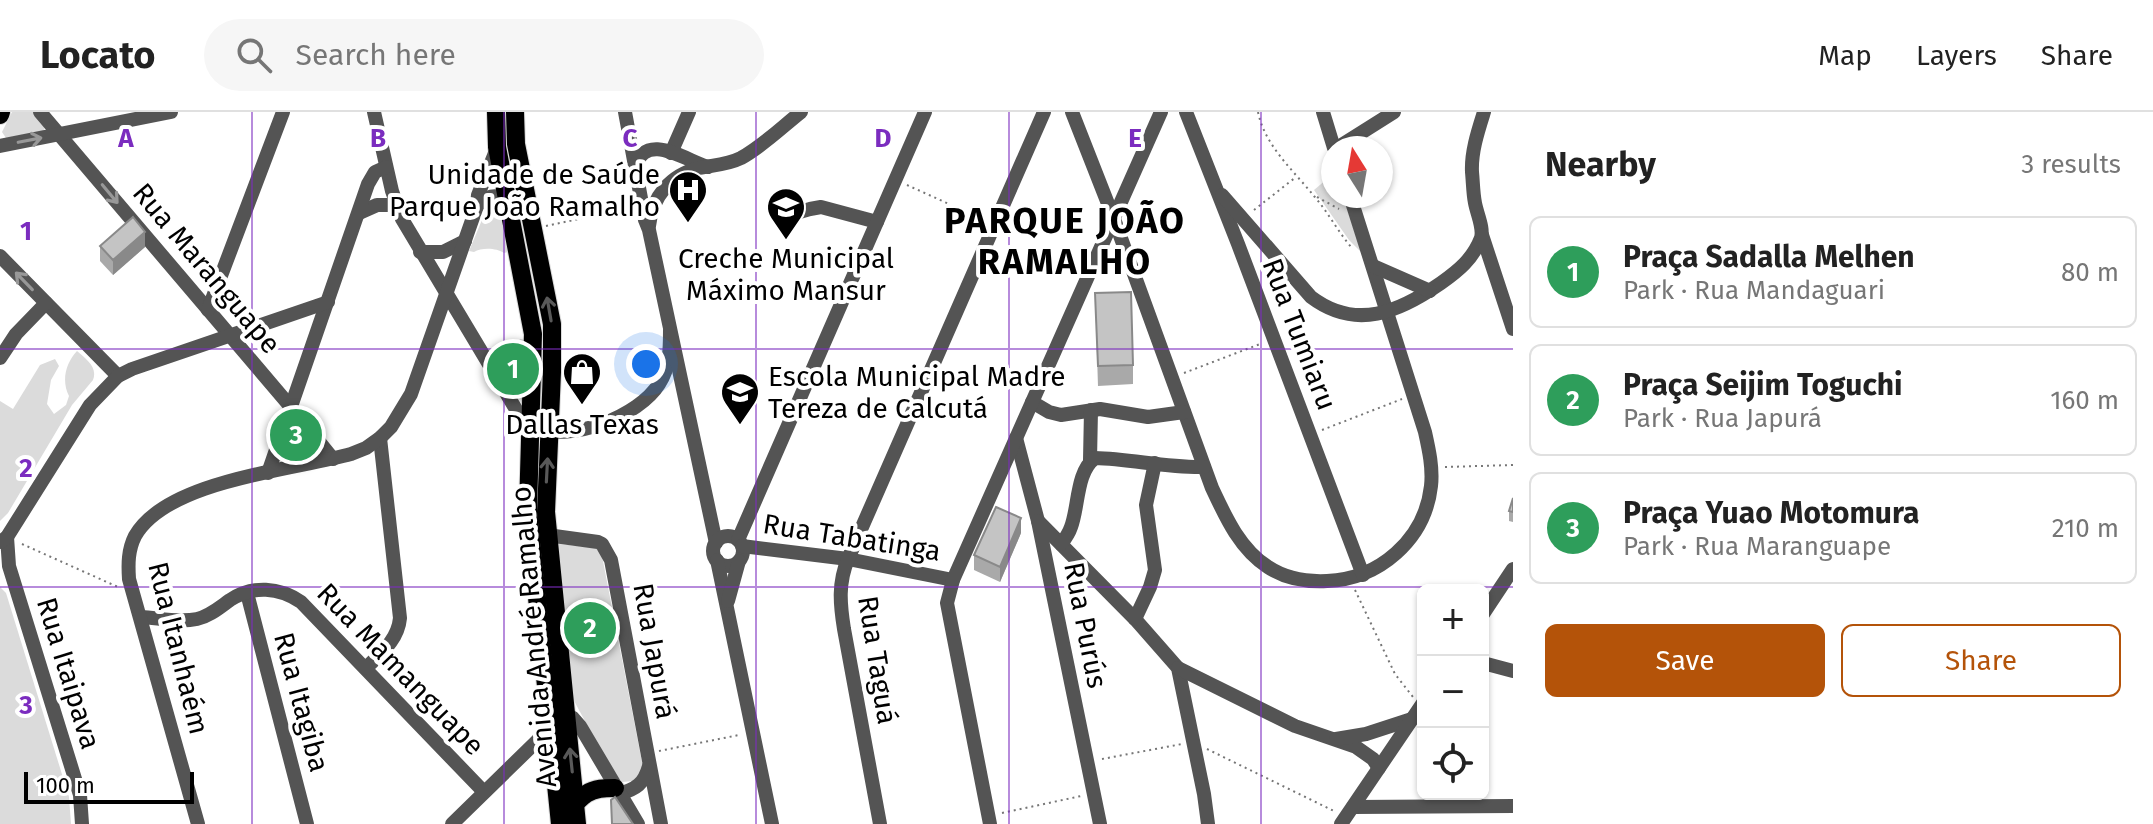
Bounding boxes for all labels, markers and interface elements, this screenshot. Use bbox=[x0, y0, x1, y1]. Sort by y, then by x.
search box bbox=[204, 19, 764, 91]
text: Locato bbox=[40, 32, 156, 78]
icon: search bbox=[232, 33, 276, 77]
text: Search here bbox=[296, 37, 456, 73]
text: Map bbox=[1818, 39, 1872, 72]
text: Layers bbox=[1916, 39, 1997, 72]
text: Share bbox=[2041, 39, 2113, 72]
text: A bbox=[117, 123, 134, 154]
text: B bbox=[370, 123, 386, 154]
text: C bbox=[623, 123, 638, 154]
text: D bbox=[875, 123, 892, 154]
text: E bbox=[1128, 123, 1142, 154]
one-way arrow bbox=[16, 132, 42, 147]
north arrow bbox=[1321, 136, 1393, 208]
text: Nearby bbox=[1545, 144, 1656, 185]
text: 3 results bbox=[2021, 149, 2121, 180]
place label: Unidade de Saúde Parque João Ramalho bbox=[389, 158, 660, 223]
hospital icon: Unidade de Saúde Parque João Ramalho bbox=[667, 169, 709, 224]
street label: Rua Maranguape bbox=[126, 176, 287, 360]
one-way arrow bbox=[101, 183, 119, 204]
school or university icon: Creche Municipal Máximo Mansur bbox=[765, 186, 807, 241]
district label: PARQUE JOÃO RAMALHO bbox=[944, 199, 1186, 284]
text: 1 bbox=[20, 216, 32, 247]
text: Praça Sadalla Melhen bbox=[1623, 239, 1915, 275]
place label: Creche Municipal Máximo Mansur bbox=[678, 242, 894, 307]
street label: Rua Tumiaru bbox=[1255, 254, 1344, 415]
text: 1 bbox=[1567, 257, 1579, 288]
text: 80 m bbox=[2061, 257, 2119, 288]
one-way arrow bbox=[15, 272, 34, 291]
text: Park · Rua Mandaguari bbox=[1623, 275, 1885, 306]
one-way arrow bbox=[541, 296, 556, 322]
pin: 1 bbox=[487, 339, 539, 399]
your location bbox=[626, 344, 666, 384]
shop icon: Dallas Texas bbox=[561, 351, 603, 406]
place label: Escola Municipal Madre Tereza de Calcutá bbox=[768, 360, 1065, 425]
text: Praça Seijim Toguchi bbox=[1623, 367, 1903, 403]
school or university icon: Escola Municipal Madre Tereza de Calcutá bbox=[719, 371, 761, 426]
text: 2 bbox=[1566, 385, 1580, 416]
text: 160 m bbox=[2050, 385, 2119, 416]
text: Park · Rua Japurá bbox=[1623, 403, 1822, 434]
pin: 3 bbox=[270, 405, 322, 465]
place label: Dallas Texas bbox=[505, 408, 659, 441]
text: 2 bbox=[19, 453, 33, 484]
one-way arrow bbox=[539, 457, 554, 484]
street label: Avenida André Ramalho bbox=[504, 485, 563, 789]
text: Praça Yuao Motomura bbox=[1623, 495, 1919, 531]
street label: Rua Tabatinga bbox=[761, 507, 943, 568]
text: 3 bbox=[1566, 513, 1580, 544]
text: 210 m bbox=[2052, 513, 2119, 544]
text: Park · Rua Maranguape bbox=[1623, 531, 1891, 562]
street label: Rua Itanhaém bbox=[141, 558, 216, 738]
street label: Rua Purús bbox=[1057, 559, 1114, 691]
street label: Rua Mamanguape bbox=[310, 577, 491, 762]
street label: Rua Japurá bbox=[626, 580, 683, 722]
map controls bbox=[1417, 584, 1489, 800]
button: + bbox=[1417, 584, 1489, 656]
street label: Rua Itaipava bbox=[30, 593, 107, 753]
street label: Rua Taguá bbox=[851, 593, 904, 727]
pin: 2 bbox=[564, 598, 616, 658]
button: Save bbox=[1545, 624, 1825, 697]
button: Share bbox=[1841, 624, 2121, 697]
street label: Rua Itagiba bbox=[267, 629, 336, 775]
button: − bbox=[1417, 656, 1489, 728]
text: 3 bbox=[18, 690, 33, 721]
button: locate bbox=[1417, 728, 1489, 800]
one-way arrow bbox=[563, 747, 578, 774]
scale bar bbox=[24, 768, 194, 804]
text: 100 m bbox=[36, 772, 95, 799]

